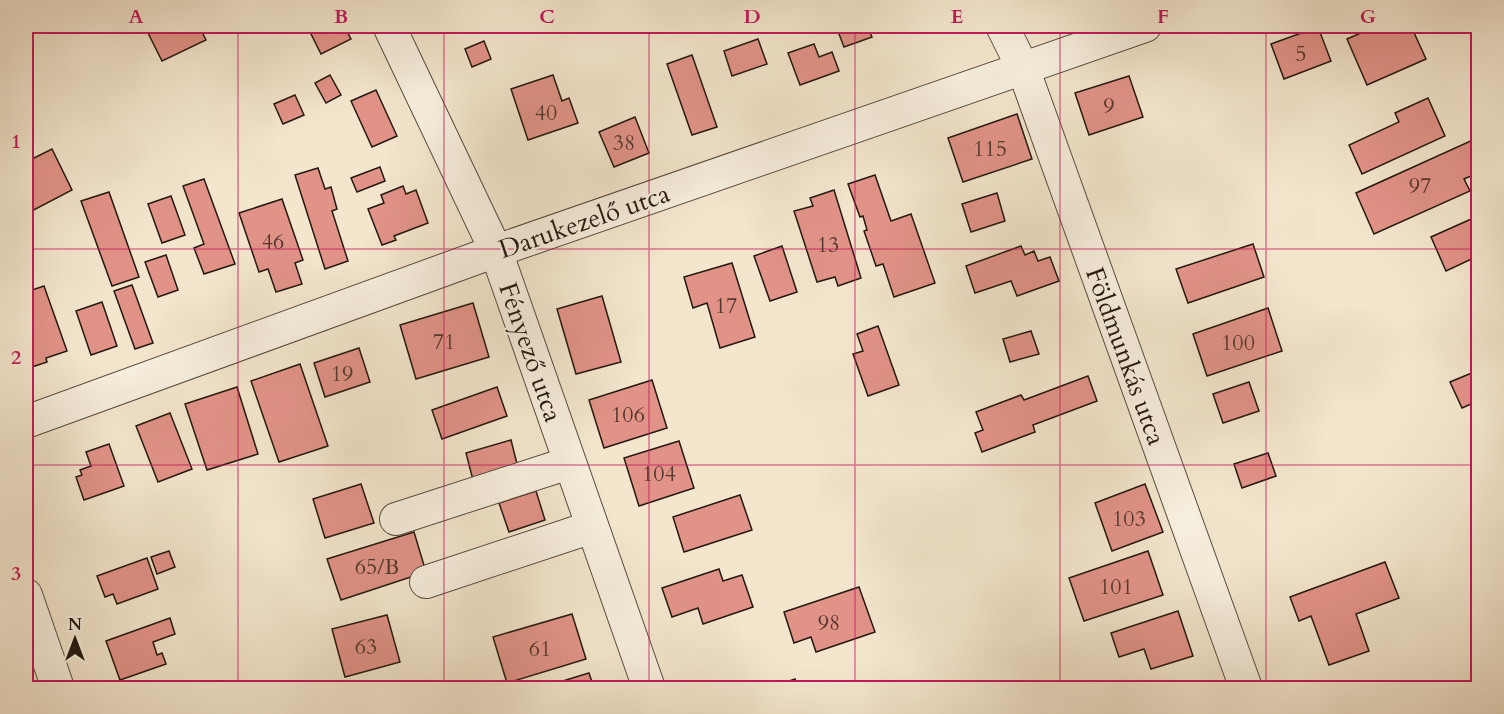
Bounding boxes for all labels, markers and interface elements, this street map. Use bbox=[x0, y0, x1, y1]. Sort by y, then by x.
text: A bbox=[128, 3, 144, 30]
text: B bbox=[334, 3, 348, 30]
text: C bbox=[539, 3, 555, 30]
text: D bbox=[743, 3, 761, 30]
text: E bbox=[951, 3, 963, 30]
text: F bbox=[1157, 3, 1169, 30]
text: G bbox=[1360, 3, 1376, 30]
house number: 5 bbox=[1295, 39, 1307, 69]
house number: 9 bbox=[1103, 91, 1115, 121]
house number: 40 bbox=[535, 98, 557, 128]
text: 1 bbox=[11, 128, 21, 155]
house number: 38 bbox=[613, 128, 635, 158]
house number: 115 bbox=[973, 134, 1007, 164]
house number: 97 bbox=[1409, 171, 1431, 201]
street label: Darukezelő utca bbox=[494, 176, 674, 267]
house number: 46 bbox=[262, 227, 284, 257]
house number: 13 bbox=[817, 230, 839, 260]
street label: Földmunkás utca bbox=[1077, 262, 1174, 450]
street label: Fényező utca bbox=[490, 278, 571, 426]
house number: 17 bbox=[715, 291, 737, 321]
house number: 71 bbox=[433, 327, 455, 357]
house number: 100 bbox=[1221, 328, 1255, 358]
text: 2 bbox=[11, 344, 21, 371]
house number: 19 bbox=[331, 359, 353, 389]
house number: 106 bbox=[611, 400, 645, 430]
house number: 104 bbox=[642, 459, 676, 489]
house number: 103 bbox=[1112, 504, 1146, 534]
house number: 65/B bbox=[355, 552, 399, 582]
text: 3 bbox=[11, 560, 21, 587]
house number: 101 bbox=[1099, 572, 1133, 602]
house number: 98 bbox=[818, 608, 840, 638]
north arrow bbox=[45, 609, 105, 669]
text: N bbox=[68, 614, 82, 636]
house number: 63 bbox=[355, 632, 377, 662]
house number: 61 bbox=[529, 634, 551, 664]

